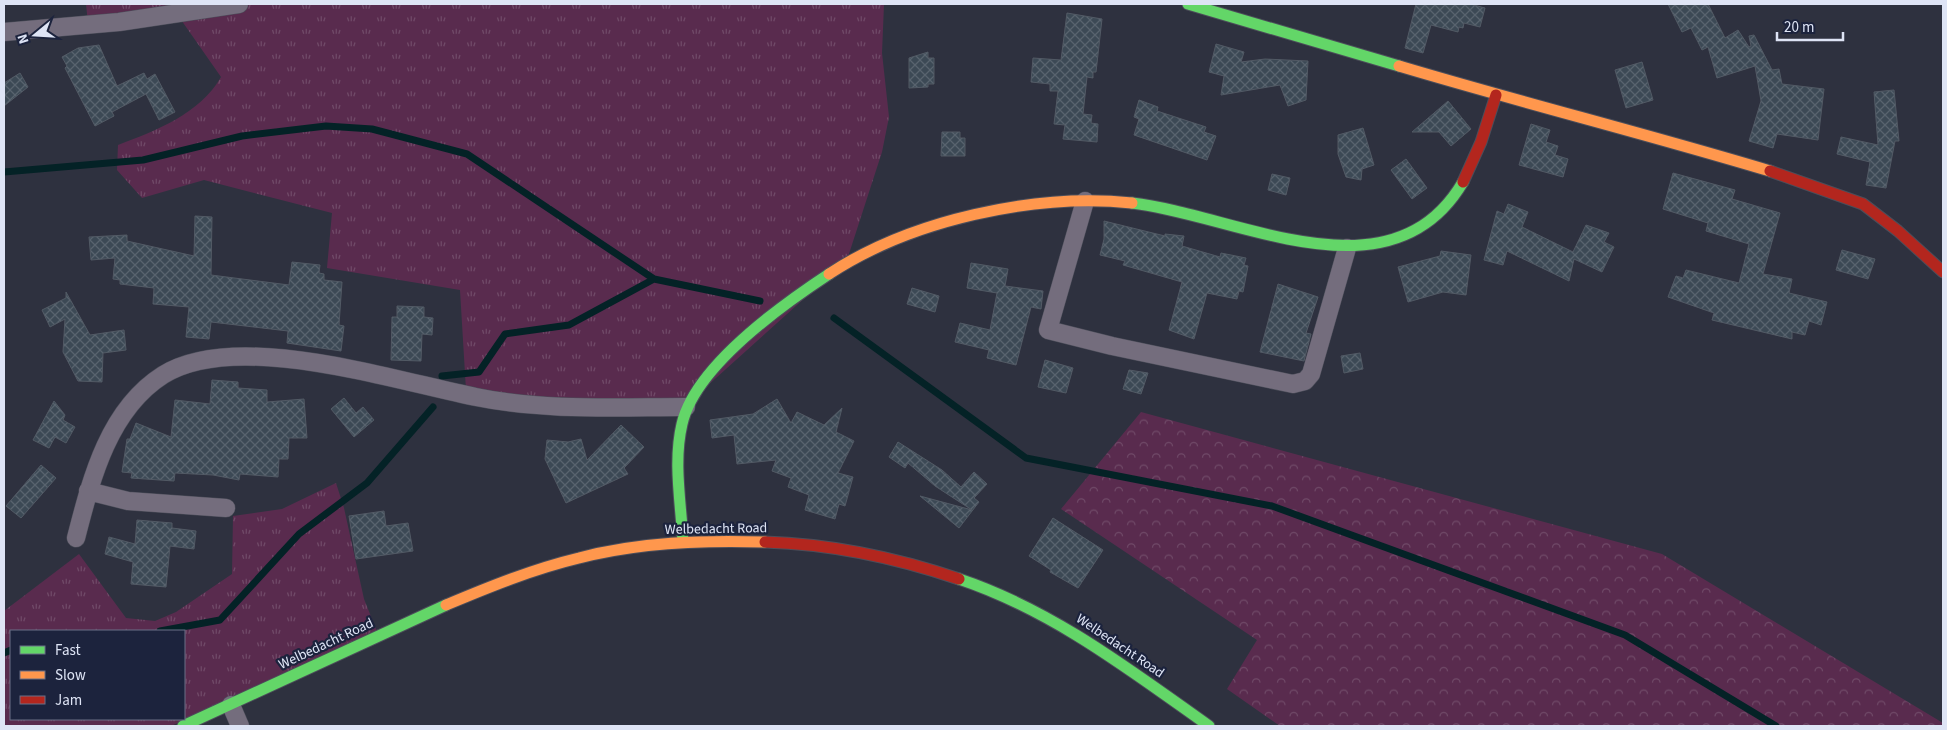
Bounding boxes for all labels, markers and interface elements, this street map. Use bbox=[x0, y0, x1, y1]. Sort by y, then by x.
north arrow bbox=[10, 10, 60, 60]
scale bar bbox=[1777, 10, 1843, 42]
text: 20 m bbox=[1784, 17, 1814, 38]
text: N bbox=[13, 31, 35, 46]
street label: Welbedacht Road bbox=[665, 518, 767, 540]
street label: Welbedacht Road bbox=[1072, 609, 1168, 683]
street label: Welbedacht Road bbox=[275, 613, 377, 675]
legend bbox=[10, 630, 185, 720]
text: Fast bbox=[55, 640, 81, 661]
text: Slow bbox=[55, 665, 86, 686]
text: Jam bbox=[55, 690, 82, 711]

